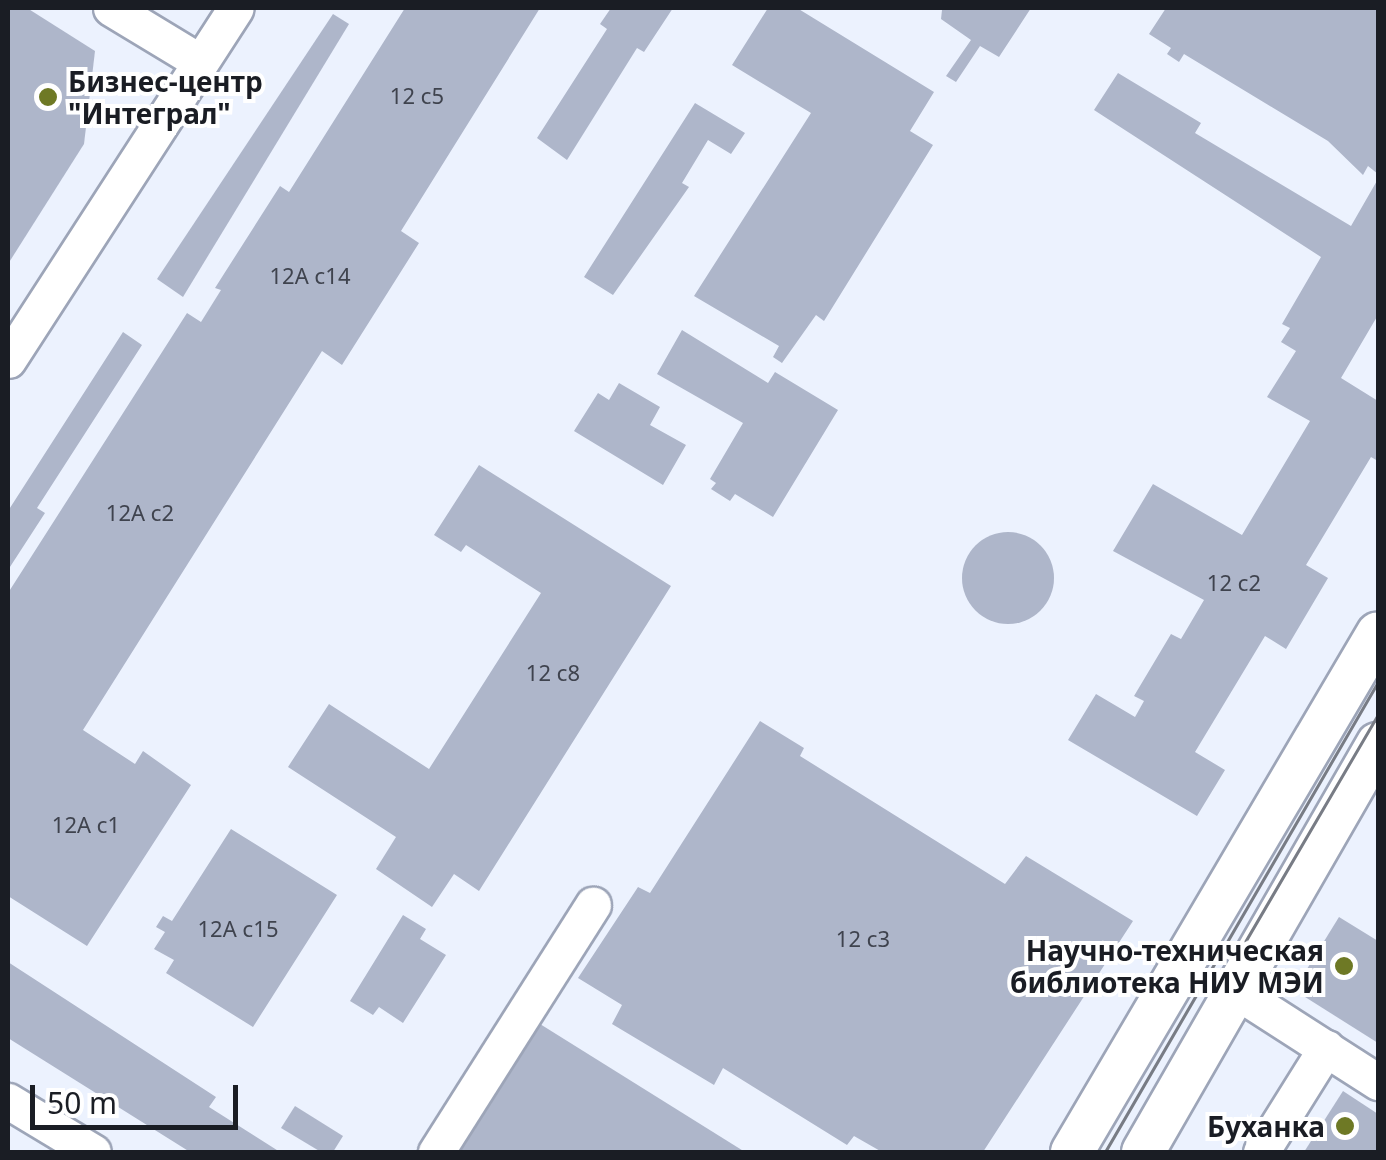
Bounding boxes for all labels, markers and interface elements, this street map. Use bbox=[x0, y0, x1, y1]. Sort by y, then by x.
place label: Бизнес-центр "Интеграл" bbox=[68, 64, 263, 130]
house number: 12 с5 bbox=[390, 83, 444, 109]
marker: Бизнес-центр "Интеграл" bbox=[37, 86, 59, 108]
house number: 12А с14 bbox=[270, 263, 350, 289]
house number: 12А с2 bbox=[106, 500, 174, 526]
house number: 12 с2 bbox=[1207, 570, 1261, 596]
house number: 12 с8 bbox=[526, 660, 580, 686]
house number: 12А с1 bbox=[52, 812, 120, 838]
house number: 12А с15 bbox=[198, 916, 278, 942]
house number: 12 с3 bbox=[836, 926, 890, 952]
place label: Научно-техническая библиотека НИУ МЭИ bbox=[1010, 933, 1324, 999]
marker: Научно-техническая библиотека НИУ МЭИ bbox=[1333, 955, 1355, 977]
scale bar bbox=[35, 1065, 242, 1127]
text: 50 m bbox=[47, 1082, 117, 1123]
place label: Буханка bbox=[1207, 1109, 1325, 1143]
marker: Буханка bbox=[1334, 1115, 1356, 1137]

